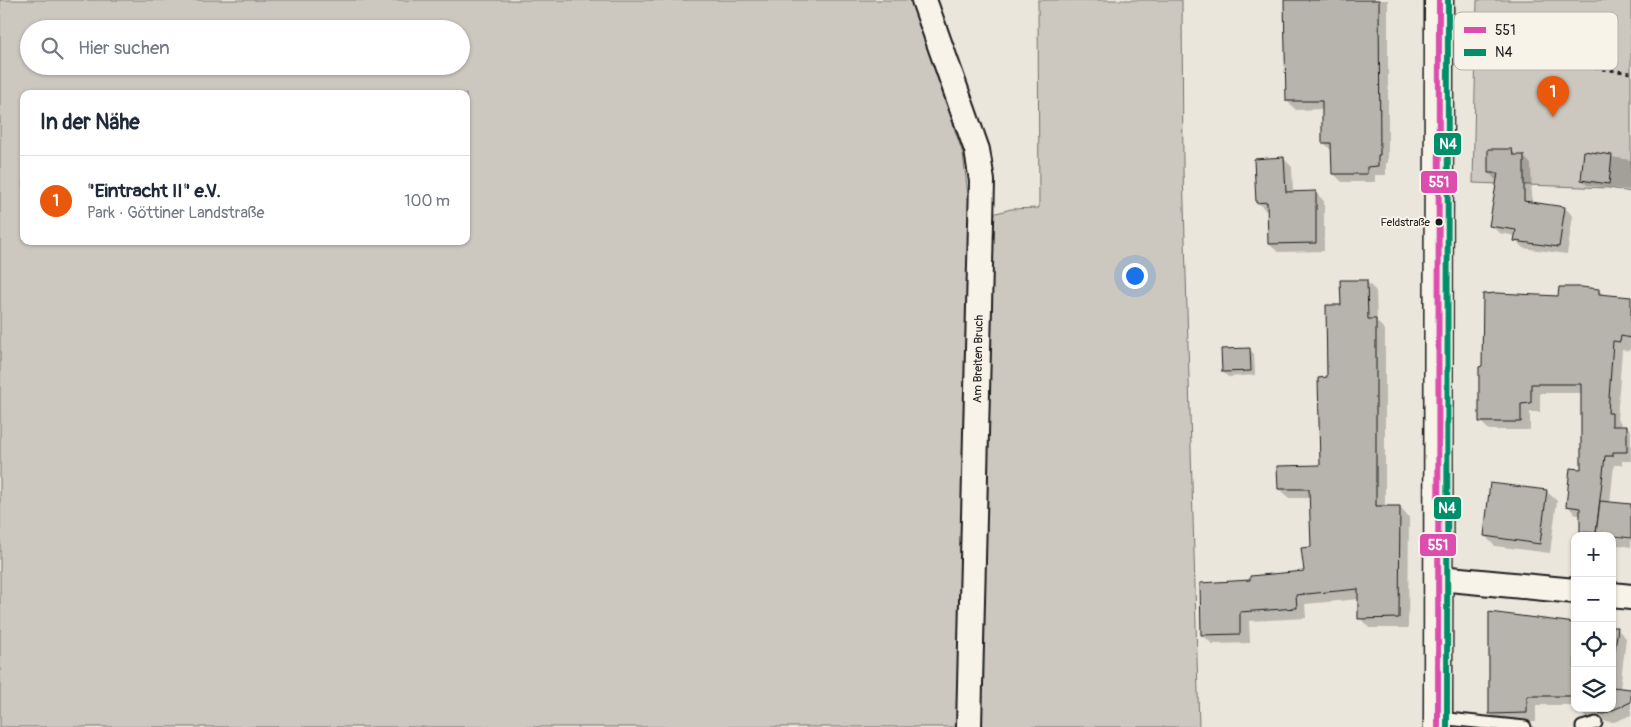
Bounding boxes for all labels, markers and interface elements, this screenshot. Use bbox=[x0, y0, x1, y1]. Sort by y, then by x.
legend bbox=[1454, 12, 1618, 70]
search box bbox=[20, 20, 470, 75]
text: 551 bbox=[1495, 22, 1516, 39]
icon: search bbox=[38, 34, 66, 62]
text: Hier suchen bbox=[78, 36, 170, 60]
text: N4 bbox=[1495, 44, 1513, 61]
pin: 1 bbox=[1537, 76, 1569, 117]
text: In der Nähe bbox=[40, 109, 140, 136]
line badge: N4 bbox=[1433, 132, 1462, 156]
text: N4 bbox=[1439, 136, 1458, 153]
line badge: 551 bbox=[1420, 170, 1458, 194]
text: 551 bbox=[1429, 174, 1449, 191]
text: "Eintracht II" e.V. bbox=[87, 179, 221, 203]
text: 1 bbox=[53, 191, 59, 211]
text: 100 m bbox=[404, 191, 450, 211]
text: Park · Göttiner Landstraße bbox=[87, 203, 264, 223]
place label: Feldstraße bbox=[1380, 216, 1431, 229]
marker: Feldstraße bbox=[1434, 217, 1444, 227]
your location bbox=[1122, 263, 1148, 289]
street label: Am Breiten Bruch bbox=[970, 314, 987, 403]
line badge: N4 bbox=[1433, 496, 1462, 520]
text: N4 bbox=[1438, 500, 1457, 517]
map controls bbox=[1571, 532, 1616, 712]
button: + bbox=[1571, 532, 1616, 577]
line badge: 551 bbox=[1419, 533, 1457, 557]
text: 551 bbox=[1428, 537, 1448, 554]
button: − bbox=[1571, 577, 1616, 622]
button: locate bbox=[1571, 622, 1616, 667]
button: layers bbox=[1571, 667, 1616, 712]

